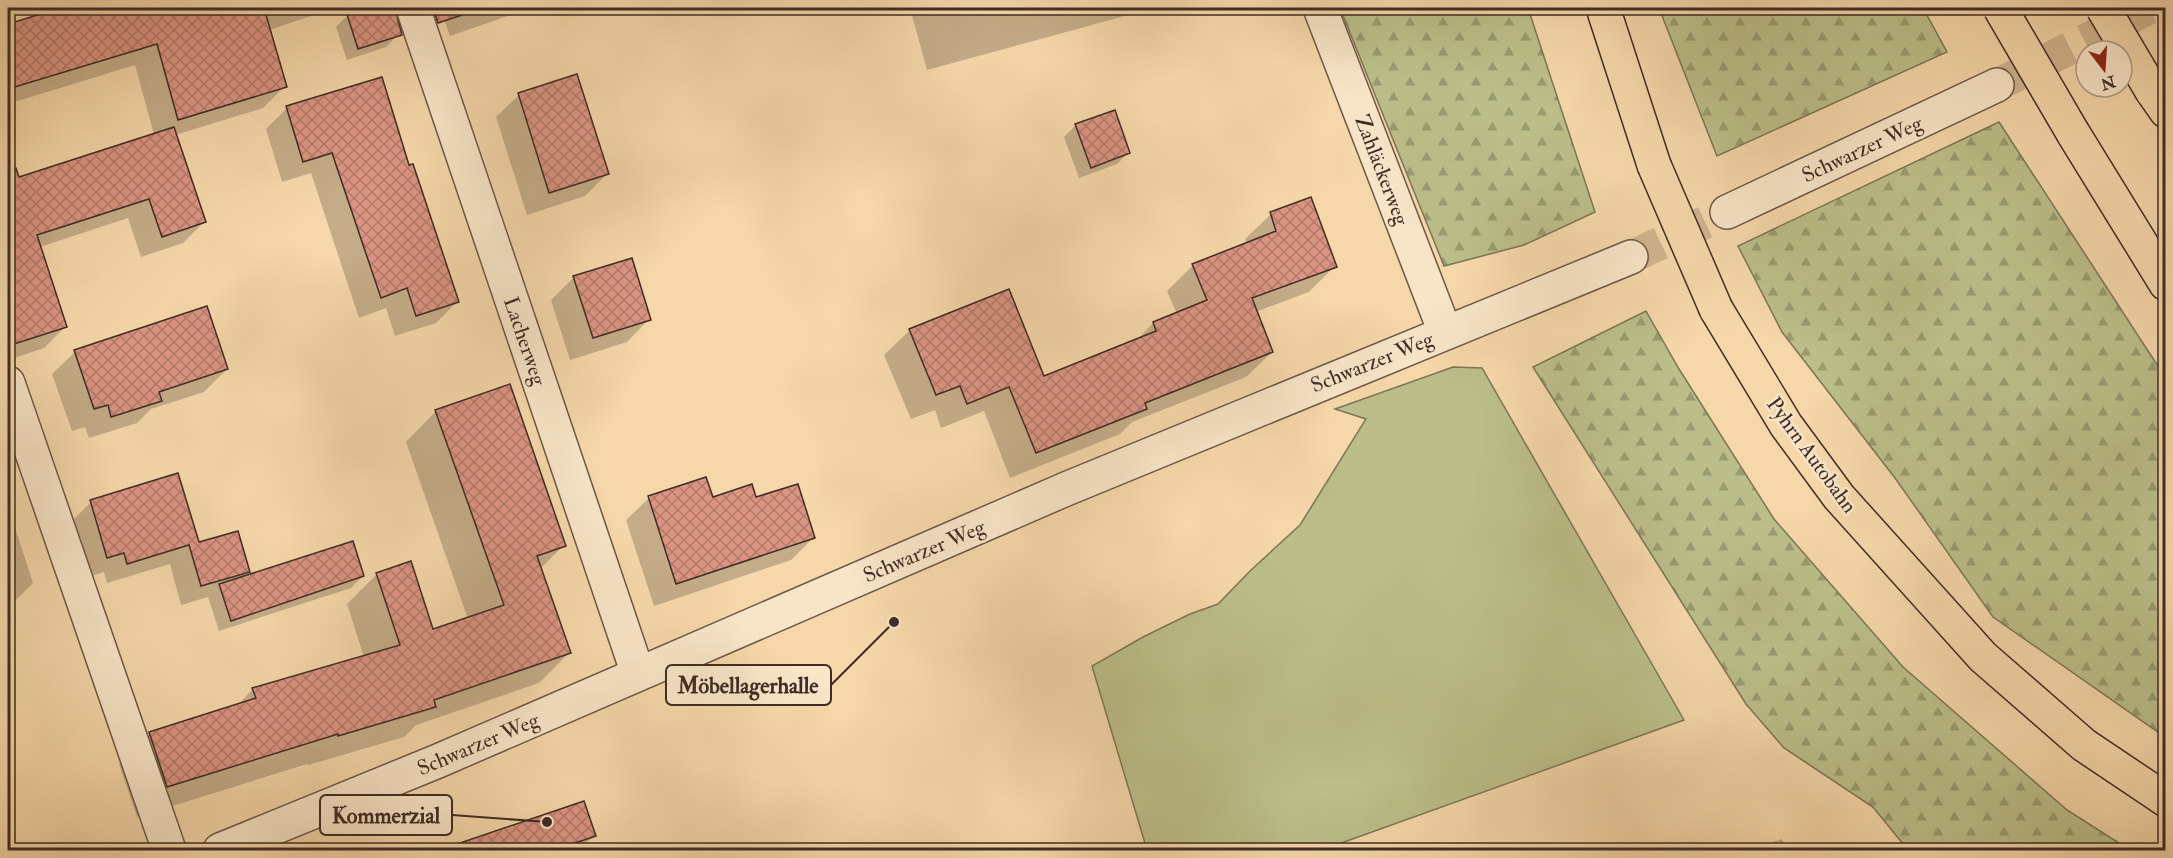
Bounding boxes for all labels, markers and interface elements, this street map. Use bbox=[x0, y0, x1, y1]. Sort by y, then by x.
north arrow bbox=[2074, 39, 2134, 99]
text: N bbox=[2098, 70, 2119, 94]
street label: Schwarzer Weg bbox=[1798, 109, 1927, 189]
street label: Zahläckerweg bbox=[1348, 111, 1415, 230]
street label: Lacherweg bbox=[497, 293, 552, 390]
street label: Schwarzer Weg bbox=[1307, 325, 1438, 399]
street label: Pyhrn Autobahn bbox=[1760, 392, 1863, 519]
street label: Schwarzer Weg bbox=[859, 513, 990, 589]
callout: Möbellagerhalle bbox=[666, 665, 831, 705]
text: Möbellagerhalle bbox=[677, 672, 819, 701]
street label: Schwarzer Weg bbox=[413, 706, 544, 782]
callout: Kommerzial bbox=[320, 795, 452, 835]
text: Kommerzial bbox=[332, 802, 440, 830]

